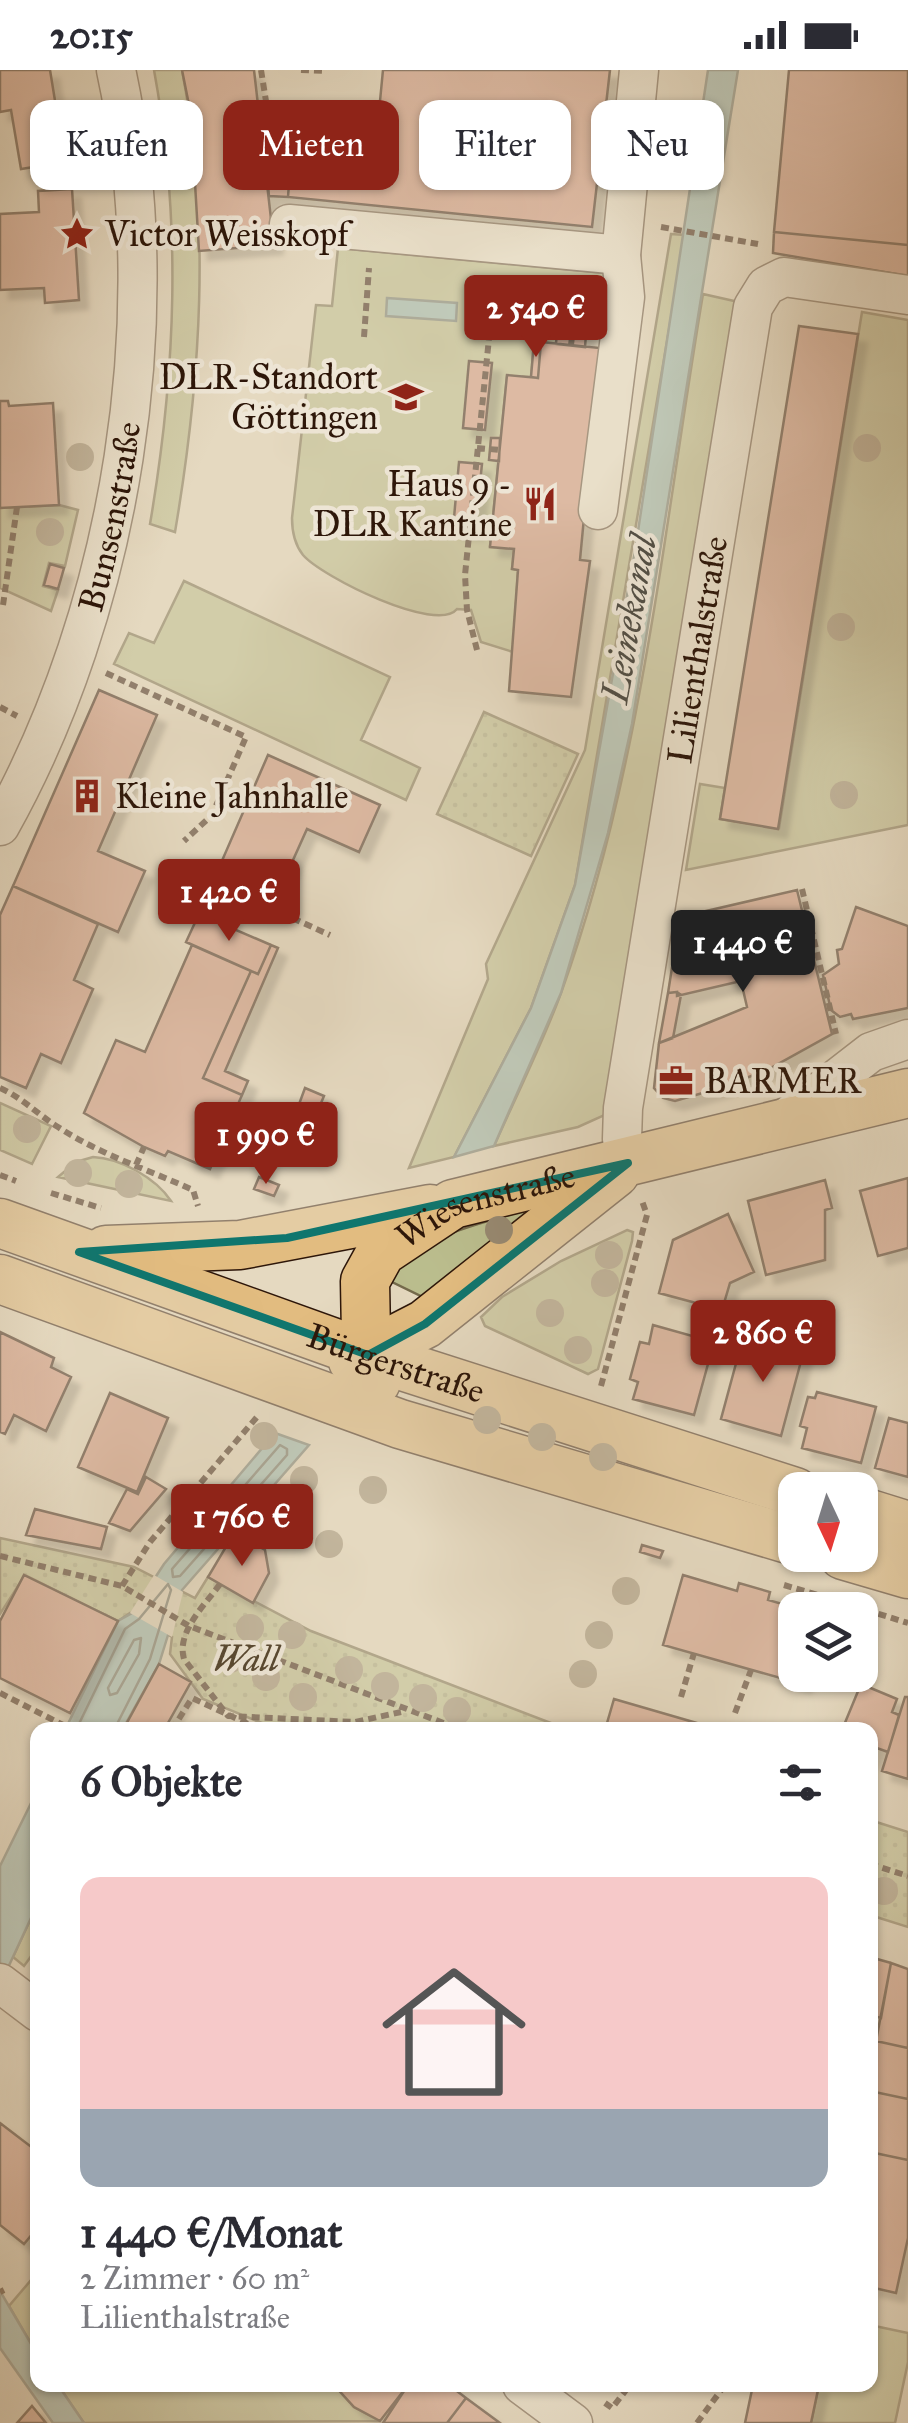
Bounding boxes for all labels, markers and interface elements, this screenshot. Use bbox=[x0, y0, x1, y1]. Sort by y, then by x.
text: 20:15 bbox=[50, 12, 133, 58]
chip: Kaufen bbox=[30, 100, 203, 190]
chip: Mieten bbox=[223, 100, 399, 190]
chip: Filter bbox=[419, 100, 571, 190]
chip: Neu bbox=[591, 100, 724, 190]
place label: Victor Weisskopf bbox=[104, 213, 354, 256]
place icon: Victor Weisskopf bbox=[58, 215, 96, 253]
pin: 2 540 € bbox=[444, 275, 628, 360]
text: 2 540 € bbox=[486, 288, 586, 327]
place label: DLR-Standort Göttingen bbox=[159, 356, 378, 439]
school or university icon: DLR-Standort Göttingen bbox=[387, 378, 425, 416]
street label: Bunsenstraße bbox=[69, 419, 150, 617]
place label: Haus 9 - DLR Kantine bbox=[313, 463, 512, 546]
restaurant icon: Haus 9 - DLR Kantine bbox=[521, 485, 559, 523]
water label: Leinekanal bbox=[591, 529, 667, 708]
street label: Lilienthalstraße bbox=[658, 533, 737, 767]
place label: Kleine Jahnhalle bbox=[115, 775, 349, 818]
building icon: Kleine Jahnhalle bbox=[68, 777, 106, 815]
pin: 1 420 € bbox=[137, 859, 321, 944]
text: 1 420 € bbox=[180, 872, 278, 911]
pin: 1 440 € bbox=[651, 910, 835, 995]
text: 1 440 € bbox=[693, 923, 793, 962]
place label: BARMER bbox=[704, 1060, 862, 1103]
office icon: BARMER bbox=[657, 1062, 695, 1100]
pin: 1 990 € bbox=[174, 1102, 358, 1187]
text: 1 990 € bbox=[217, 1115, 315, 1154]
street label: Wiesenstraße bbox=[388, 1154, 580, 1258]
pin: 2 860 € bbox=[671, 1300, 855, 1385]
text: 2 860 € bbox=[712, 1313, 814, 1352]
street label: Bürgerstraße bbox=[301, 1314, 490, 1413]
north arrow bbox=[778, 1472, 878, 1572]
map controls bbox=[778, 1472, 878, 1692]
pin: 1 760 € bbox=[150, 1484, 334, 1569]
text: 1 760 € bbox=[193, 1497, 291, 1536]
button: layers bbox=[778, 1592, 878, 1692]
park label: Wall bbox=[213, 1638, 281, 1681]
icon: filters bbox=[773, 1755, 828, 1810]
text: 6 Objekte bbox=[80, 1756, 242, 1808]
icon: home bbox=[364, 1942, 544, 2122]
text: 1 440 €/Monat bbox=[80, 2207, 342, 2259]
text: 2 Zimmer · 60 m² bbox=[80, 2259, 309, 2298]
text: Lilienthalstraße bbox=[80, 2298, 290, 2337]

